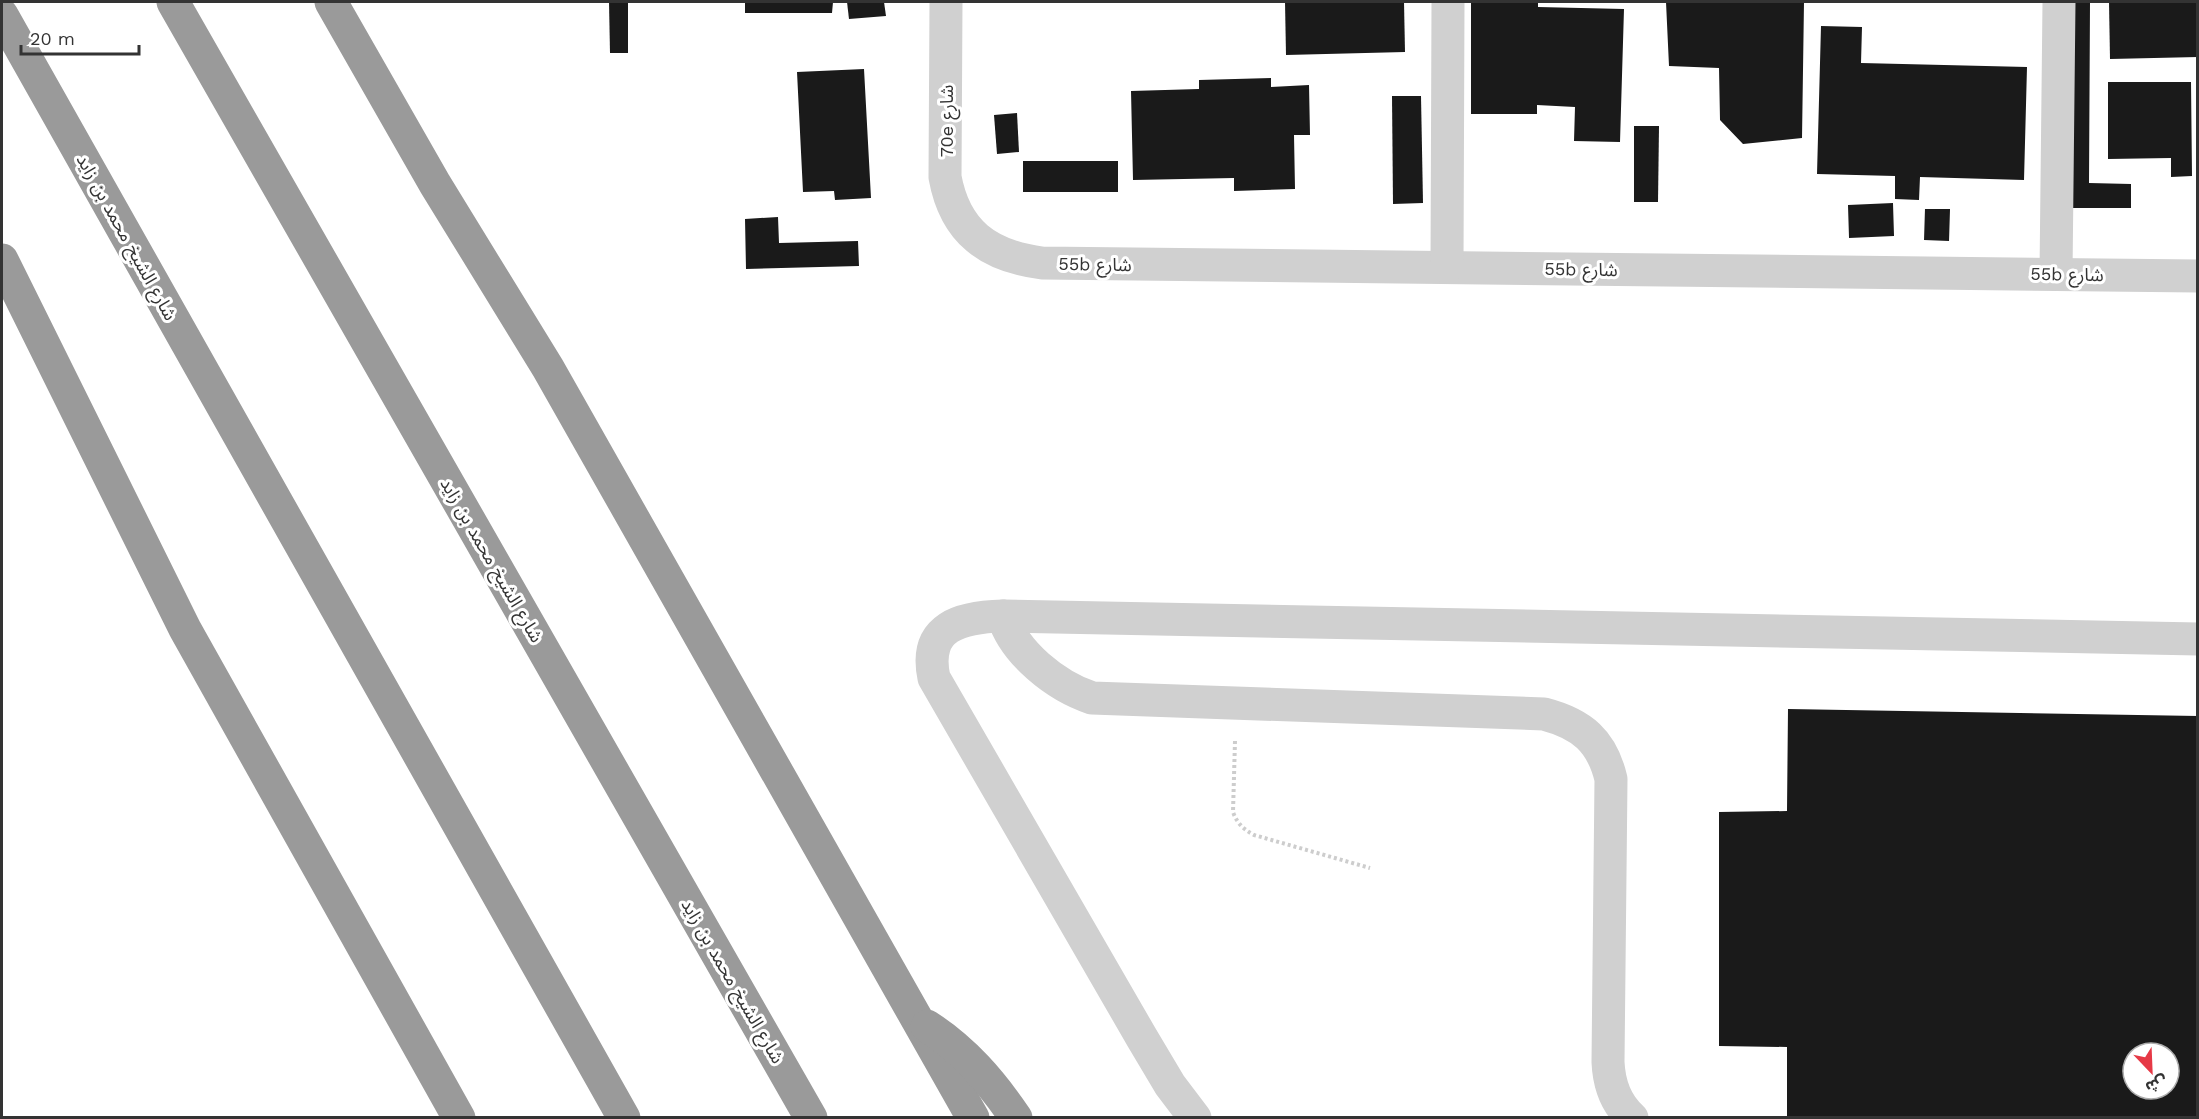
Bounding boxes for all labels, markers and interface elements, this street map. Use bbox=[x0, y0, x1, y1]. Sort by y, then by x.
scale bar bbox=[21, 18, 140, 56]
text: 20 m bbox=[30, 28, 75, 49]
street label: 70e شارع bbox=[936, 85, 961, 157]
street label: شارع الشيخ محمد بن زايد bbox=[69, 150, 181, 326]
street label: 55b شارع bbox=[1058, 253, 1132, 279]
street label: 55b شارع bbox=[1544, 258, 1618, 284]
street label: 55b شارع bbox=[2030, 263, 2104, 289]
street label: شارع الشيخ محمد بن زايد bbox=[433, 474, 548, 648]
street label: شارع الشيخ محمد بن زايد bbox=[674, 895, 789, 1069]
north arrow bbox=[2121, 1041, 2181, 1101]
text: ش bbox=[2143, 1071, 2170, 1097]

